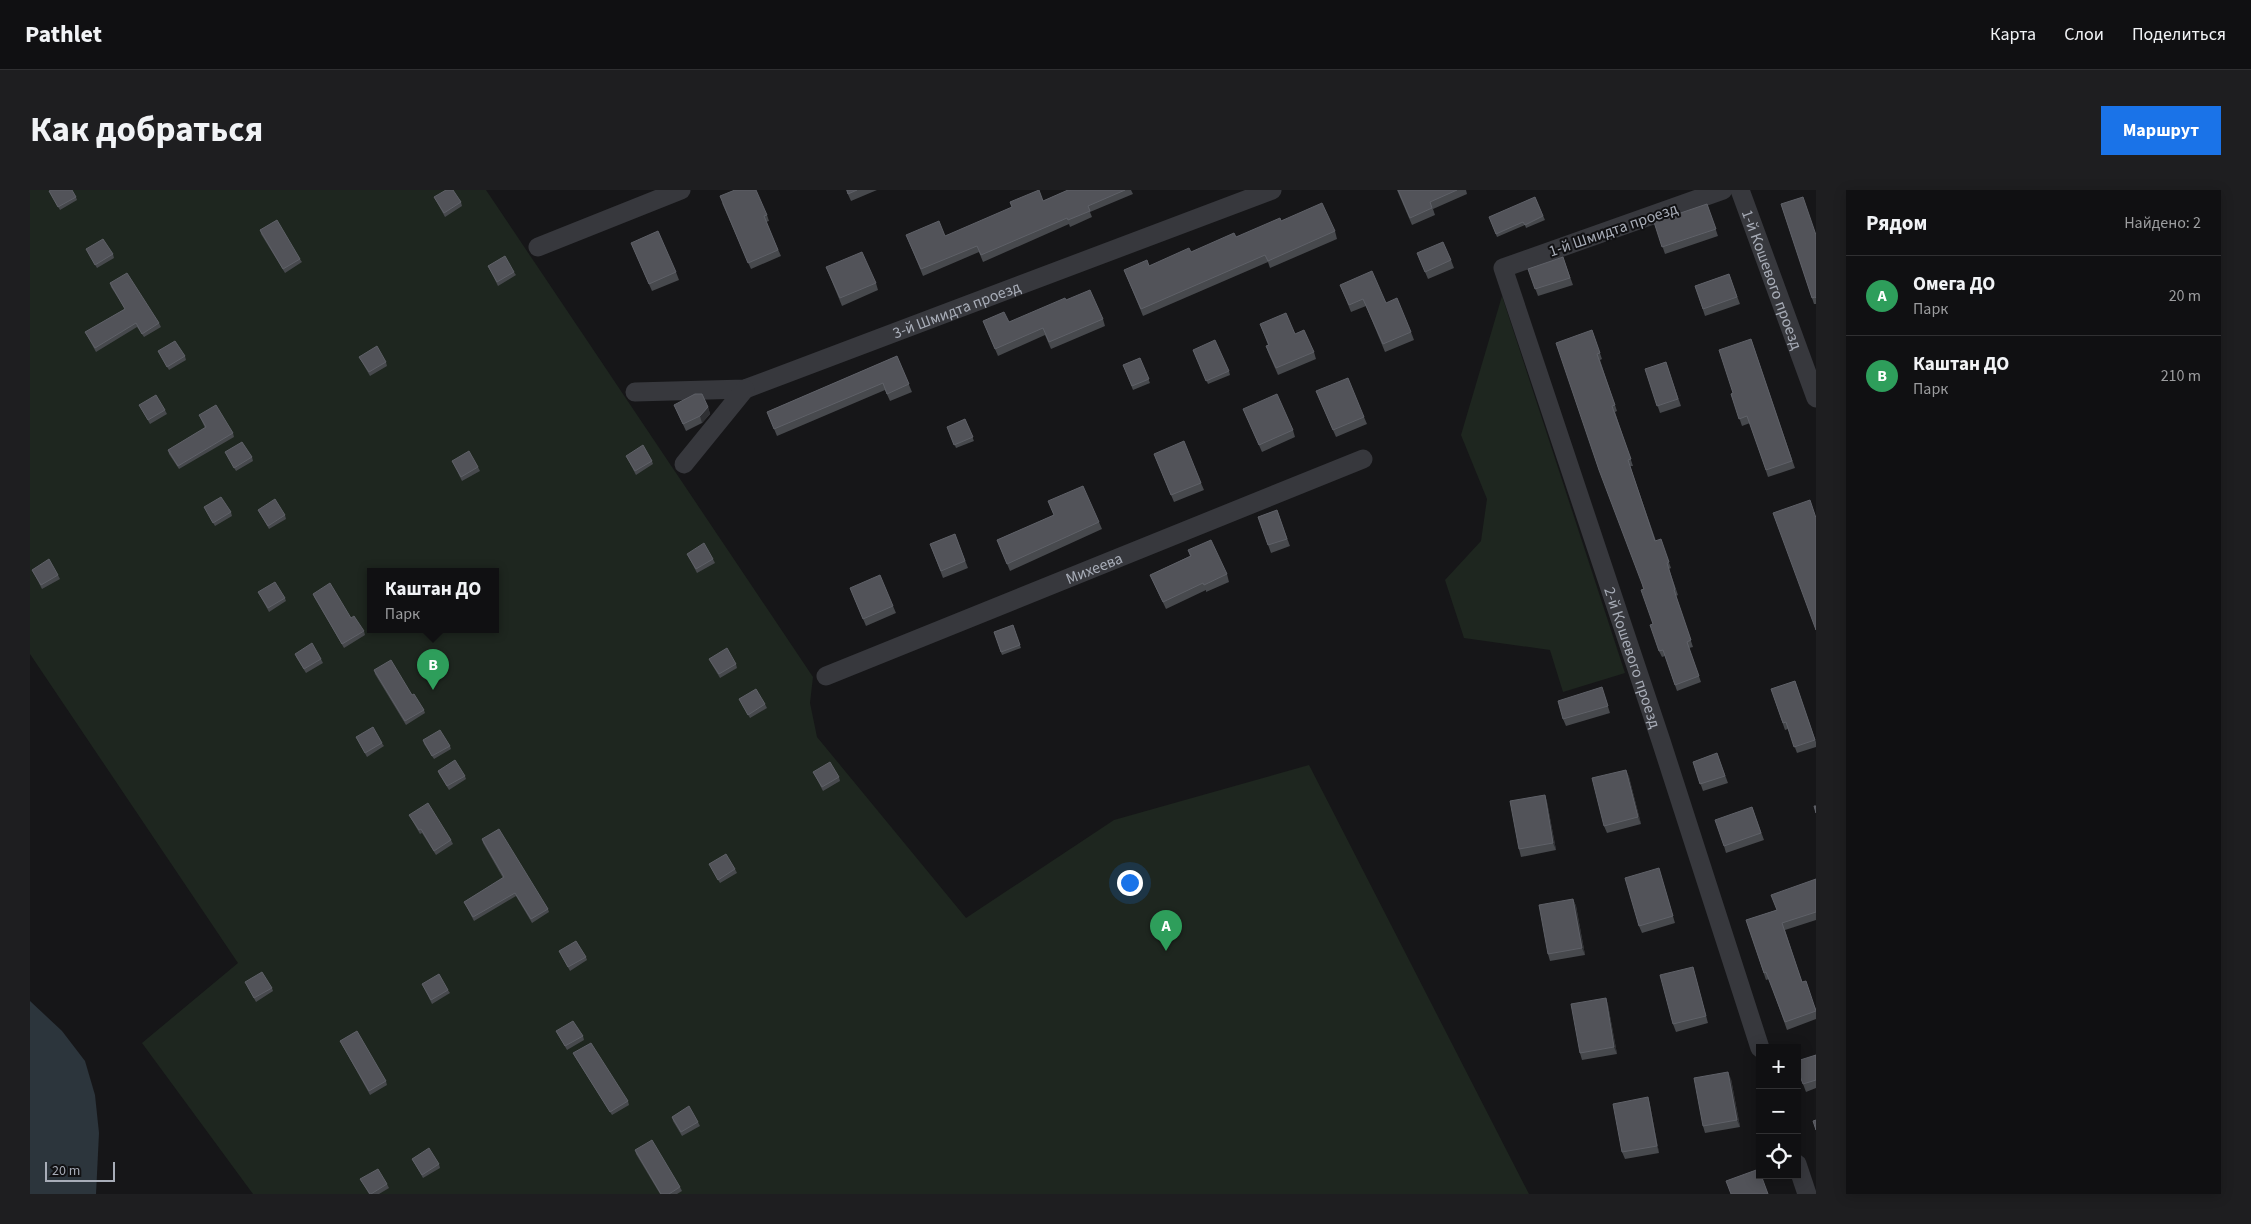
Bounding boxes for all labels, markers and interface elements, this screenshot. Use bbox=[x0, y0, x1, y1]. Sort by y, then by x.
text: Pathlet bbox=[25, 17, 102, 52]
text: Карта bbox=[1990, 22, 2036, 47]
text: Слои bbox=[2064, 22, 2104, 47]
text: Поделиться bbox=[2132, 22, 2226, 47]
text: Как добраться bbox=[30, 105, 263, 155]
button: Маршрут bbox=[2101, 106, 2221, 155]
street label: 1-й Шмидта проезд bbox=[1546, 197, 1681, 262]
street label: 1-й Кошевого проезд bbox=[1736, 206, 1808, 353]
text: Рядом bbox=[1866, 208, 1927, 238]
text: Найдено: 2 bbox=[2124, 212, 2201, 234]
text: Омега ДО bbox=[1913, 271, 1995, 298]
street label: 3-й Шмидта проезд bbox=[890, 276, 1024, 344]
text: A bbox=[1877, 285, 1887, 307]
text: 20 m bbox=[2169, 285, 2201, 307]
text: Парк bbox=[1913, 298, 1948, 320]
text: Каштан ДО bbox=[1913, 351, 2009, 378]
text: B bbox=[1877, 365, 1887, 387]
text: 210 m bbox=[2161, 365, 2201, 387]
text: Парк bbox=[1913, 378, 1948, 400]
street label: Михеева bbox=[1063, 547, 1126, 590]
popup bbox=[367, 568, 499, 633]
text: Каштан ДО bbox=[385, 576, 481, 603]
street label: 2-й Кошевого проезд bbox=[1598, 584, 1666, 732]
text: Парк bbox=[385, 603, 420, 625]
pin: B bbox=[417, 649, 449, 690]
your location bbox=[1117, 870, 1143, 896]
pin: A bbox=[1150, 910, 1182, 951]
map controls bbox=[1756, 1044, 1801, 1179]
button: + bbox=[1756, 1044, 1801, 1089]
button: − bbox=[1756, 1089, 1801, 1134]
button: locate bbox=[1756, 1134, 1801, 1179]
scale bar bbox=[45, 1159, 115, 1182]
text: 20 m bbox=[52, 1161, 80, 1181]

